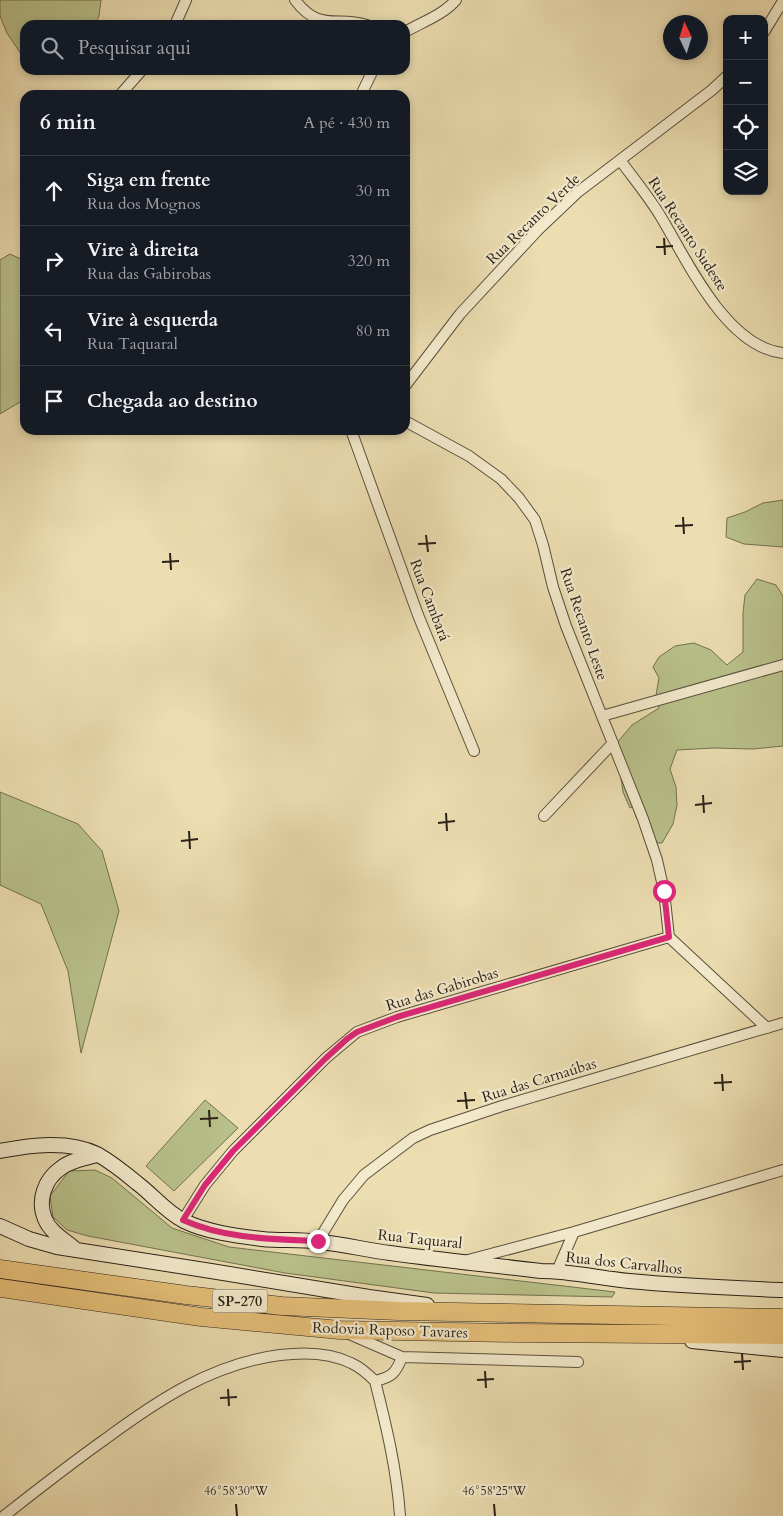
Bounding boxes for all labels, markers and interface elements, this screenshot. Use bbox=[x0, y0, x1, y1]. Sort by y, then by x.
north arrow bbox=[663, 15, 708, 60]
map controls bbox=[723, 15, 768, 195]
button: + bbox=[723, 15, 768, 60]
search box bbox=[20, 20, 410, 75]
icon: search bbox=[38, 34, 66, 62]
text: Pesquisar aqui bbox=[78, 35, 191, 61]
button: − bbox=[723, 60, 768, 105]
button: locate bbox=[723, 105, 768, 150]
text: 6 min bbox=[40, 108, 96, 137]
text: A pé · 430 m bbox=[303, 112, 390, 134]
button: layers bbox=[723, 150, 768, 195]
text: Siga em frente bbox=[87, 167, 211, 193]
street label: Rua Recanto Verde bbox=[482, 169, 584, 269]
street label: Rua Recanto Sudeste bbox=[644, 173, 732, 295]
icon: ahead bbox=[40, 177, 68, 205]
text: 30 m bbox=[356, 180, 390, 202]
text: Rua dos Mognos bbox=[87, 193, 201, 215]
text: Vire à direita bbox=[87, 237, 199, 263]
icon: right bbox=[40, 247, 68, 275]
text: 320 m bbox=[348, 250, 390, 272]
text: Rua das Gabirobas bbox=[87, 263, 211, 285]
text: Vire à esquerda bbox=[87, 307, 218, 333]
icon: left bbox=[40, 317, 68, 345]
text: 80 m bbox=[356, 320, 390, 342]
text: Rua Taquaral bbox=[87, 333, 178, 355]
icon: arrive bbox=[40, 387, 68, 415]
text: Chegada ao destino bbox=[87, 388, 258, 414]
street label: Rua Cambará bbox=[405, 556, 455, 644]
street label: Rua Recanto Leste bbox=[555, 565, 613, 683]
route start bbox=[653, 880, 676, 903]
street label: Rua das Gabirobas bbox=[383, 962, 501, 1016]
street label: Rua das Carnaúbas bbox=[479, 1053, 599, 1107]
street label: Rua Taquaral bbox=[377, 1225, 464, 1253]
route end bbox=[307, 1230, 330, 1253]
street label: Rua dos Carvalhos bbox=[565, 1247, 683, 1279]
road number: SP-270 bbox=[212, 1290, 268, 1312]
street label: Rodovia Raposo Tavares bbox=[312, 1317, 468, 1343]
text: 46°58'30"W bbox=[204, 1483, 269, 1499]
text: 46°58'25"W bbox=[462, 1483, 527, 1499]

